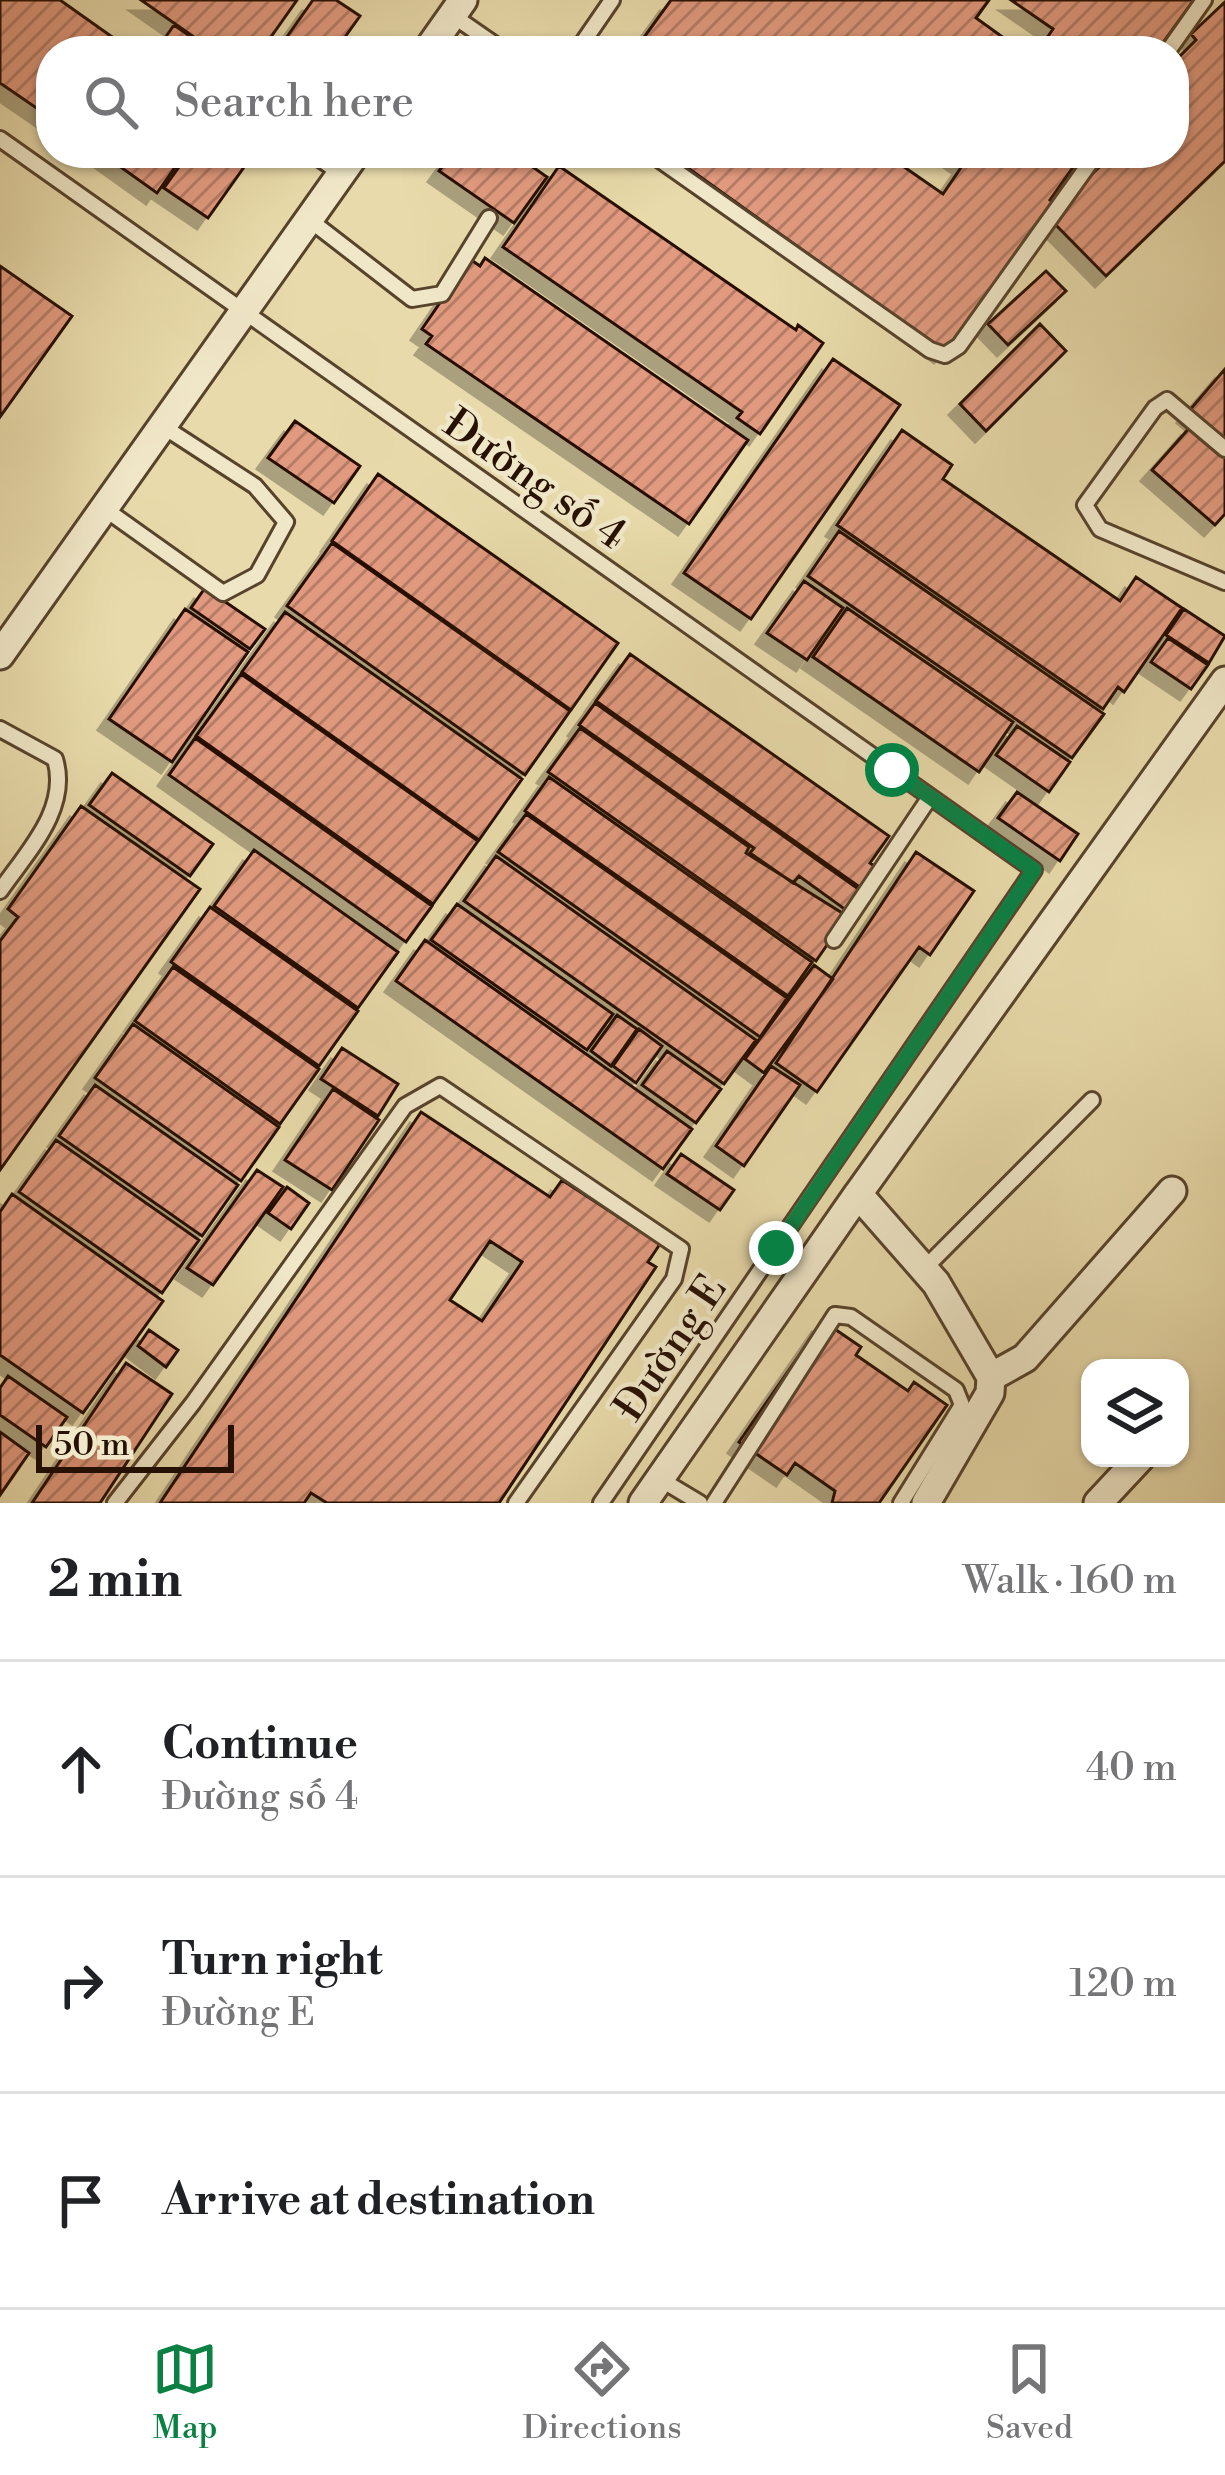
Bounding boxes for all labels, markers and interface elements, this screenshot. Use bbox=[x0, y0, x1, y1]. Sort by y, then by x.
search box bbox=[36, 36, 1189, 168]
icon: search bbox=[78, 69, 144, 135]
text: Search here bbox=[174, 74, 414, 131]
street label: Đường số 4 bbox=[432, 398, 636, 563]
route start bbox=[865, 743, 919, 797]
route end bbox=[749, 1221, 803, 1275]
street label: Đường E bbox=[603, 1265, 740, 1432]
map controls bbox=[1081, 1359, 1189, 1467]
button: layers bbox=[1081, 1359, 1189, 1467]
scale bar bbox=[36, 1419, 234, 1472]
text: 50 m bbox=[54, 1425, 130, 1466]
text: 2 min bbox=[48, 1549, 182, 1613]
text: Walk · 160 m bbox=[963, 1557, 1177, 1606]
text: Continue bbox=[162, 1716, 358, 1773]
icon: ahead bbox=[48, 1736, 114, 1802]
text: 40 m bbox=[1086, 1744, 1177, 1793]
text: Đường số 4 bbox=[162, 1773, 358, 1822]
text: Turn right bbox=[162, 1932, 383, 1989]
icon: right bbox=[48, 1952, 114, 2018]
text: 120 m bbox=[1069, 1960, 1177, 2009]
text: Đường E bbox=[162, 1989, 315, 2038]
icon: arrive bbox=[48, 2168, 114, 2234]
text: Arrive at destination bbox=[162, 2172, 595, 2229]
tab: Map bbox=[152, 2336, 218, 2449]
tab: Directions bbox=[523, 2336, 682, 2449]
tab: Saved bbox=[986, 2336, 1073, 2449]

